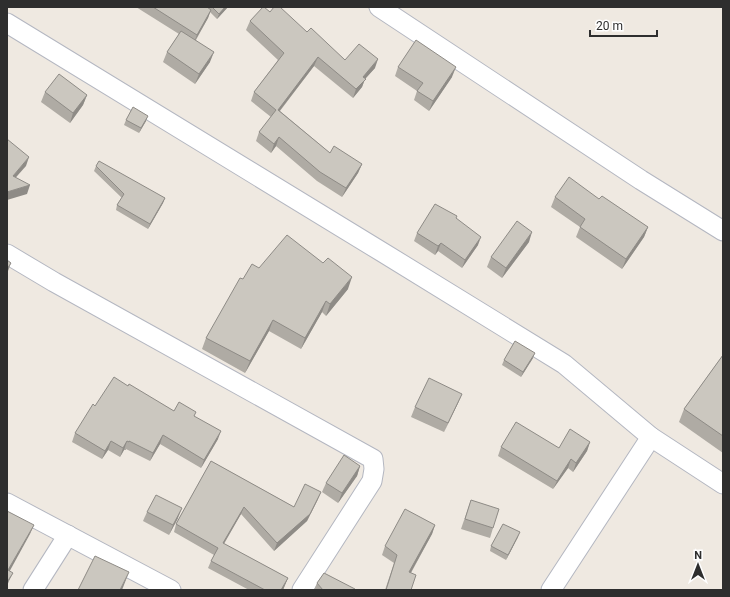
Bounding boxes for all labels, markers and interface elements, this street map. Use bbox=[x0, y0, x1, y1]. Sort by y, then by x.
scale bar bbox=[590, 12, 657, 38]
text: 20 m bbox=[596, 19, 623, 33]
north arrow bbox=[678, 545, 718, 585]
text: N bbox=[694, 549, 702, 562]

